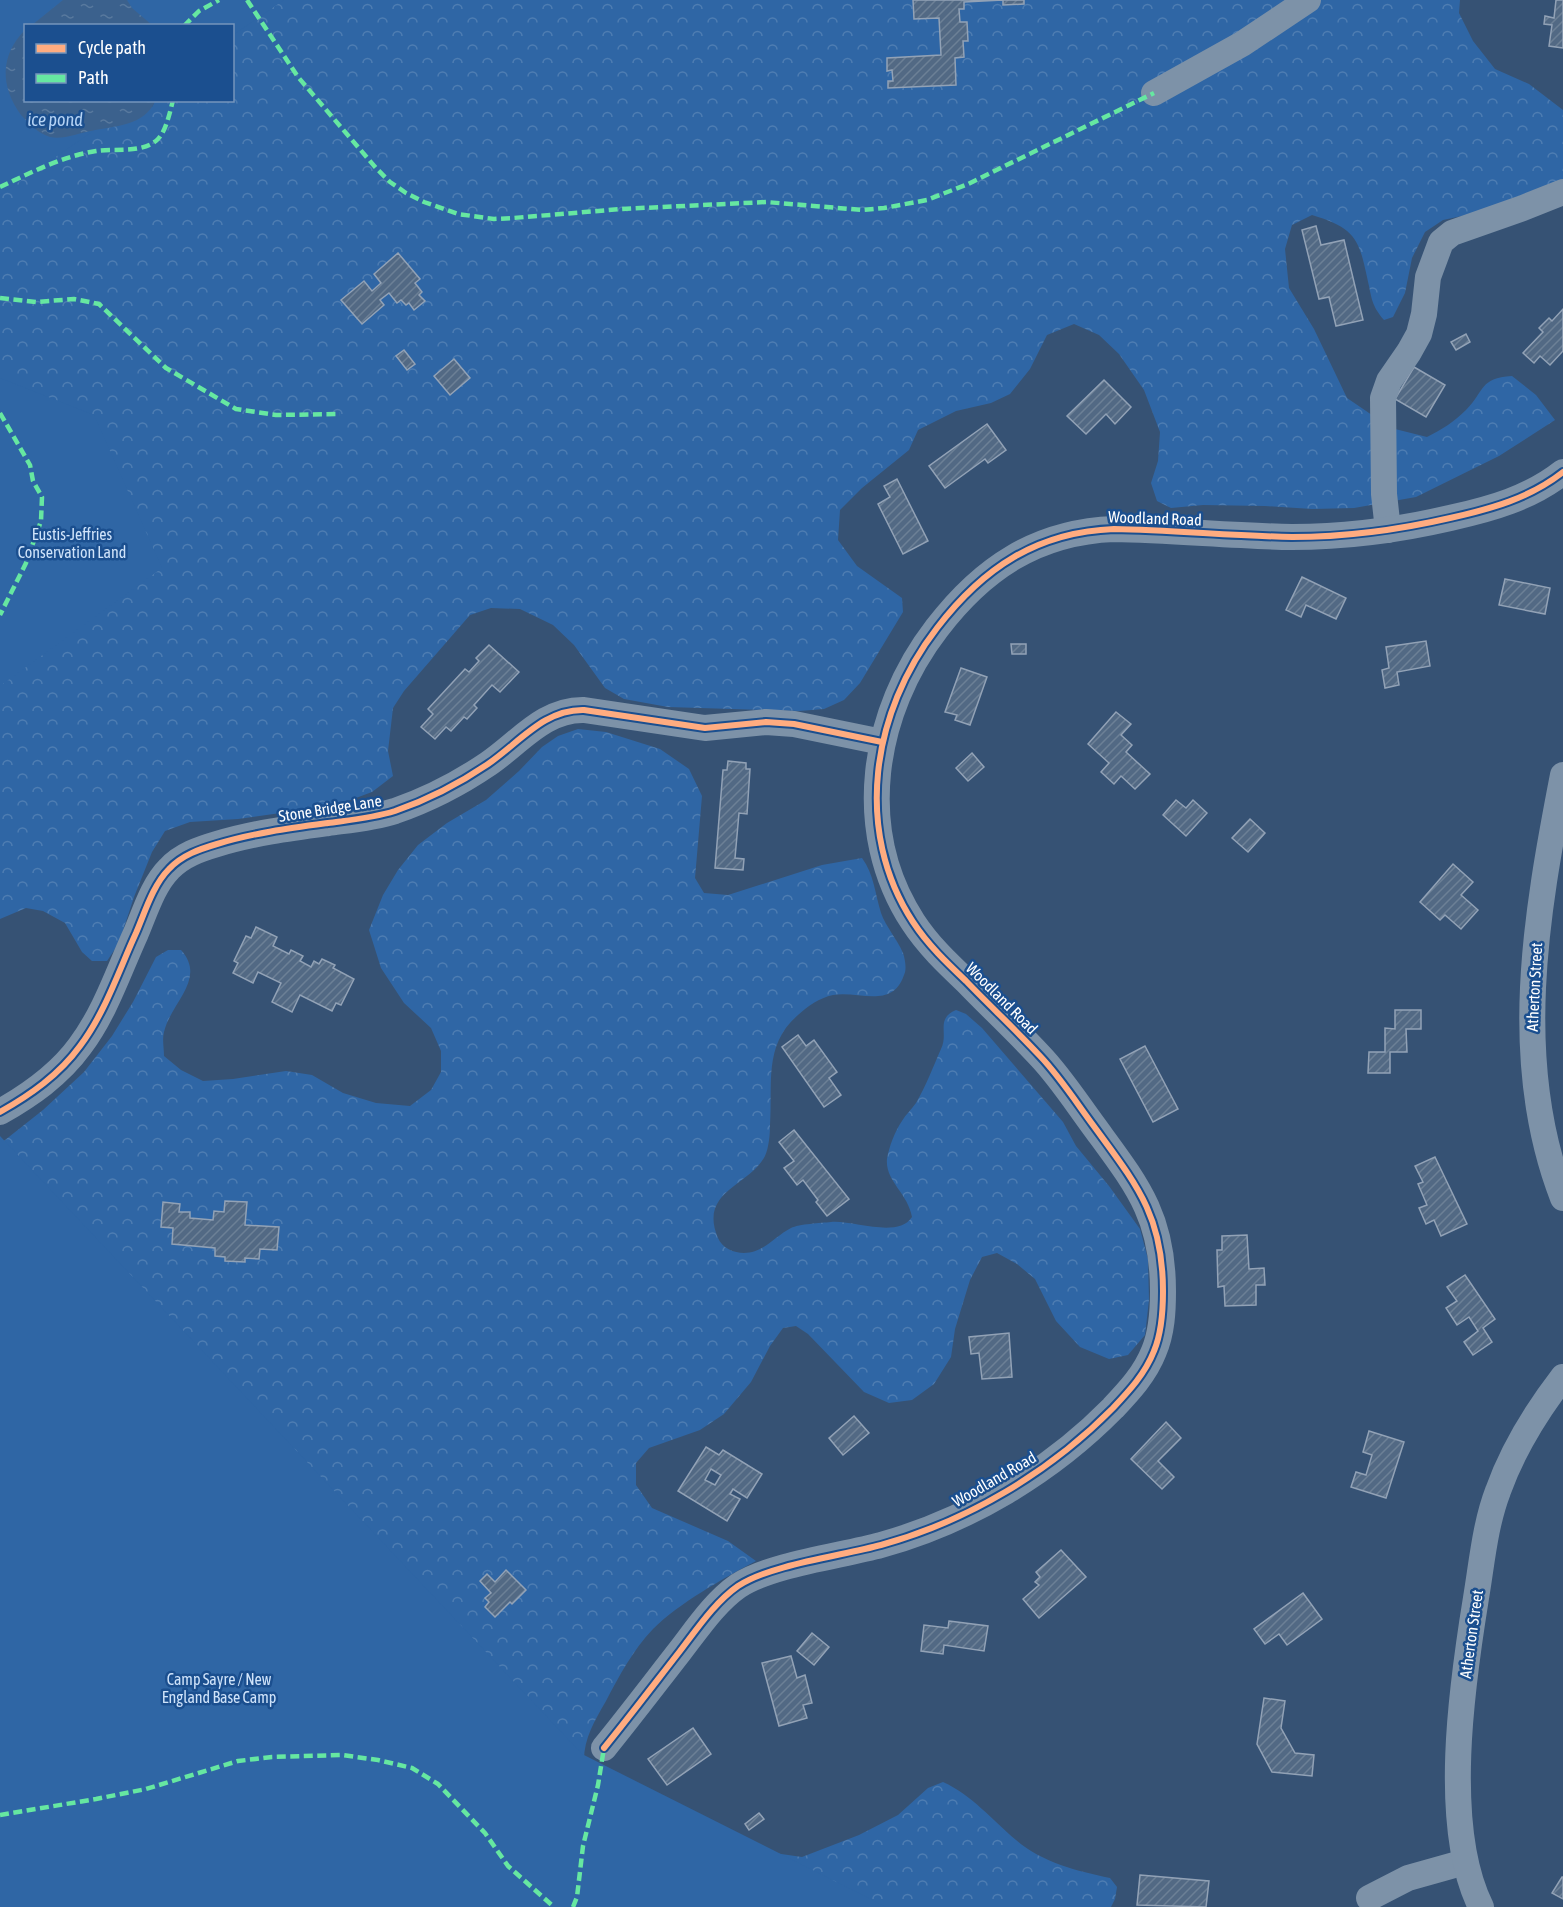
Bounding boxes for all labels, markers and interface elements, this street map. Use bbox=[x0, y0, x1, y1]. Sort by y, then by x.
legend bbox=[24, 24, 234, 102]
text: Cycle path bbox=[78, 37, 146, 58]
text: Path bbox=[78, 67, 109, 88]
water label: ice pond bbox=[27, 109, 83, 130]
street label: Woodland Road bbox=[1108, 507, 1202, 529]
park label: Eustis-Jeffries Conservation Land bbox=[18, 525, 126, 561]
street label: Stone Bridge Lane bbox=[277, 791, 383, 826]
street label: Atherton Street bbox=[1523, 942, 1545, 1032]
street label: Woodland Road bbox=[963, 959, 1041, 1037]
street label: Woodland Road bbox=[949, 1448, 1039, 1510]
street label: Atherton Street bbox=[1456, 1588, 1486, 1679]
park label: Camp Sayre / New England Base Camp bbox=[162, 1670, 276, 1707]

